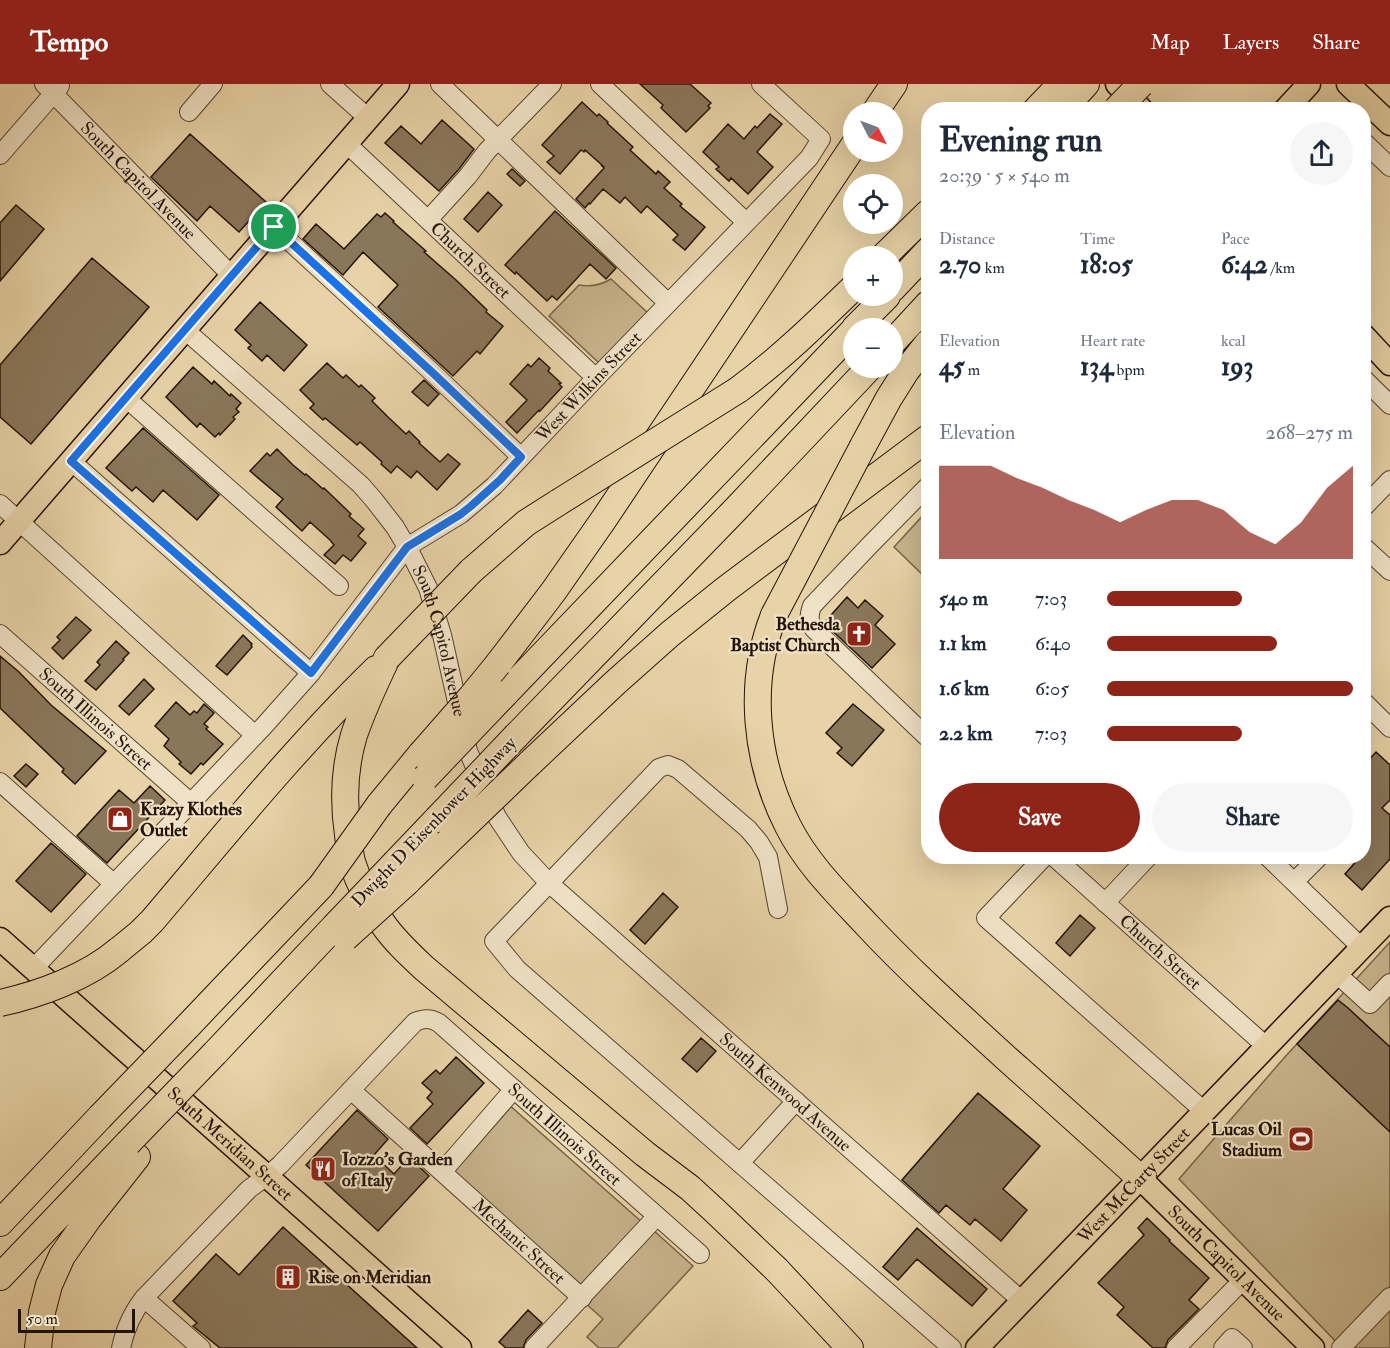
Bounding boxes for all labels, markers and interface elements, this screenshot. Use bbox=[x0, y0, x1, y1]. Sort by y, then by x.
text: Tempo bbox=[30, 25, 108, 60]
text: Map bbox=[1150, 29, 1190, 56]
text: Layers bbox=[1223, 29, 1279, 56]
text: Share bbox=[1312, 29, 1360, 56]
north arrow bbox=[843, 102, 903, 162]
map controls bbox=[843, 102, 903, 378]
street label: South Capitol Avenue bbox=[76, 117, 202, 245]
text: Evening run bbox=[939, 120, 1102, 161]
button: share bbox=[1290, 122, 1353, 185]
text: 20:39 · 5 × 540 m bbox=[939, 163, 1070, 188]
button: locate bbox=[843, 174, 903, 234]
pin bbox=[248, 201, 299, 252]
icon: arrive bbox=[257, 210, 290, 243]
street label: Church Street bbox=[425, 217, 516, 304]
text: Distance bbox=[939, 229, 995, 249]
text: Time bbox=[1080, 229, 1115, 249]
text: Pace bbox=[1221, 229, 1250, 249]
button: + bbox=[843, 246, 903, 306]
text: 2.70 bbox=[939, 249, 981, 281]
text: 18:05 bbox=[1080, 249, 1133, 281]
text: 6:42 bbox=[1221, 249, 1268, 281]
text: km bbox=[981, 258, 1005, 278]
text: /km bbox=[1268, 258, 1295, 278]
button: − bbox=[843, 318, 903, 378]
street label: West Wilkins Street bbox=[530, 326, 647, 447]
text: Elevation bbox=[939, 331, 1000, 351]
text: Heart rate bbox=[1080, 331, 1145, 351]
text: kcal bbox=[1221, 331, 1246, 351]
text: 45 bbox=[939, 351, 964, 383]
text: 134 bbox=[1080, 351, 1113, 383]
text: 193 bbox=[1221, 351, 1253, 383]
text: m bbox=[964, 360, 980, 380]
text: bpm bbox=[1113, 360, 1145, 380]
text: Elevation bbox=[939, 420, 1015, 445]
text: 268–275 m bbox=[1266, 420, 1353, 445]
street label: South Capitol Avenue bbox=[407, 561, 471, 719]
text: 540 m bbox=[939, 586, 988, 611]
text: 7:03 bbox=[1035, 586, 1067, 611]
place label: Bethesda Baptist Church bbox=[730, 613, 841, 657]
church icon: Bethesda Baptist Church bbox=[844, 619, 874, 649]
text: 1.1 km bbox=[939, 631, 986, 656]
text: 6:40 bbox=[1035, 631, 1071, 656]
street label: South Illinois Street bbox=[34, 662, 158, 775]
text: 1.6 km bbox=[939, 676, 989, 701]
text: 6:05 bbox=[1035, 676, 1069, 701]
text: 2.2 km bbox=[939, 721, 992, 746]
text: 7:03 bbox=[1035, 721, 1067, 746]
street label: Dwight D Eisenhower Highway bbox=[346, 731, 522, 912]
button: Save bbox=[939, 783, 1140, 852]
button: Share bbox=[1152, 783, 1353, 852]
place label: Krazy Klothes Outlet bbox=[140, 798, 242, 842]
shop icon: Krazy Klothes Outlet bbox=[105, 804, 135, 834]
street label: Church Street bbox=[1115, 909, 1206, 995]
street label: South Kenwood Avenue bbox=[715, 1027, 857, 1157]
street label: South Illinois Street bbox=[503, 1078, 627, 1191]
street label: South Meridian Street bbox=[162, 1082, 298, 1206]
place label: Lucas Oil Stadium bbox=[1211, 1118, 1283, 1162]
street label: West McCarty Street bbox=[1072, 1122, 1195, 1249]
sports icon: Lucas Oil Stadium bbox=[1286, 1124, 1316, 1154]
place label: Iozzo's Garden of Italy bbox=[342, 1148, 454, 1192]
restaurant icon: Iozzo's Garden of Italy bbox=[308, 1154, 338, 1184]
street label: Mechanic Street bbox=[468, 1193, 570, 1289]
street label: South Capitol Avenue bbox=[1163, 1200, 1291, 1326]
building icon: Rise on Meridian bbox=[273, 1262, 303, 1292]
place label: Rise on Meridian bbox=[308, 1266, 432, 1289]
scale bar bbox=[18, 1306, 135, 1334]
text: 50 m bbox=[27, 1309, 58, 1329]

